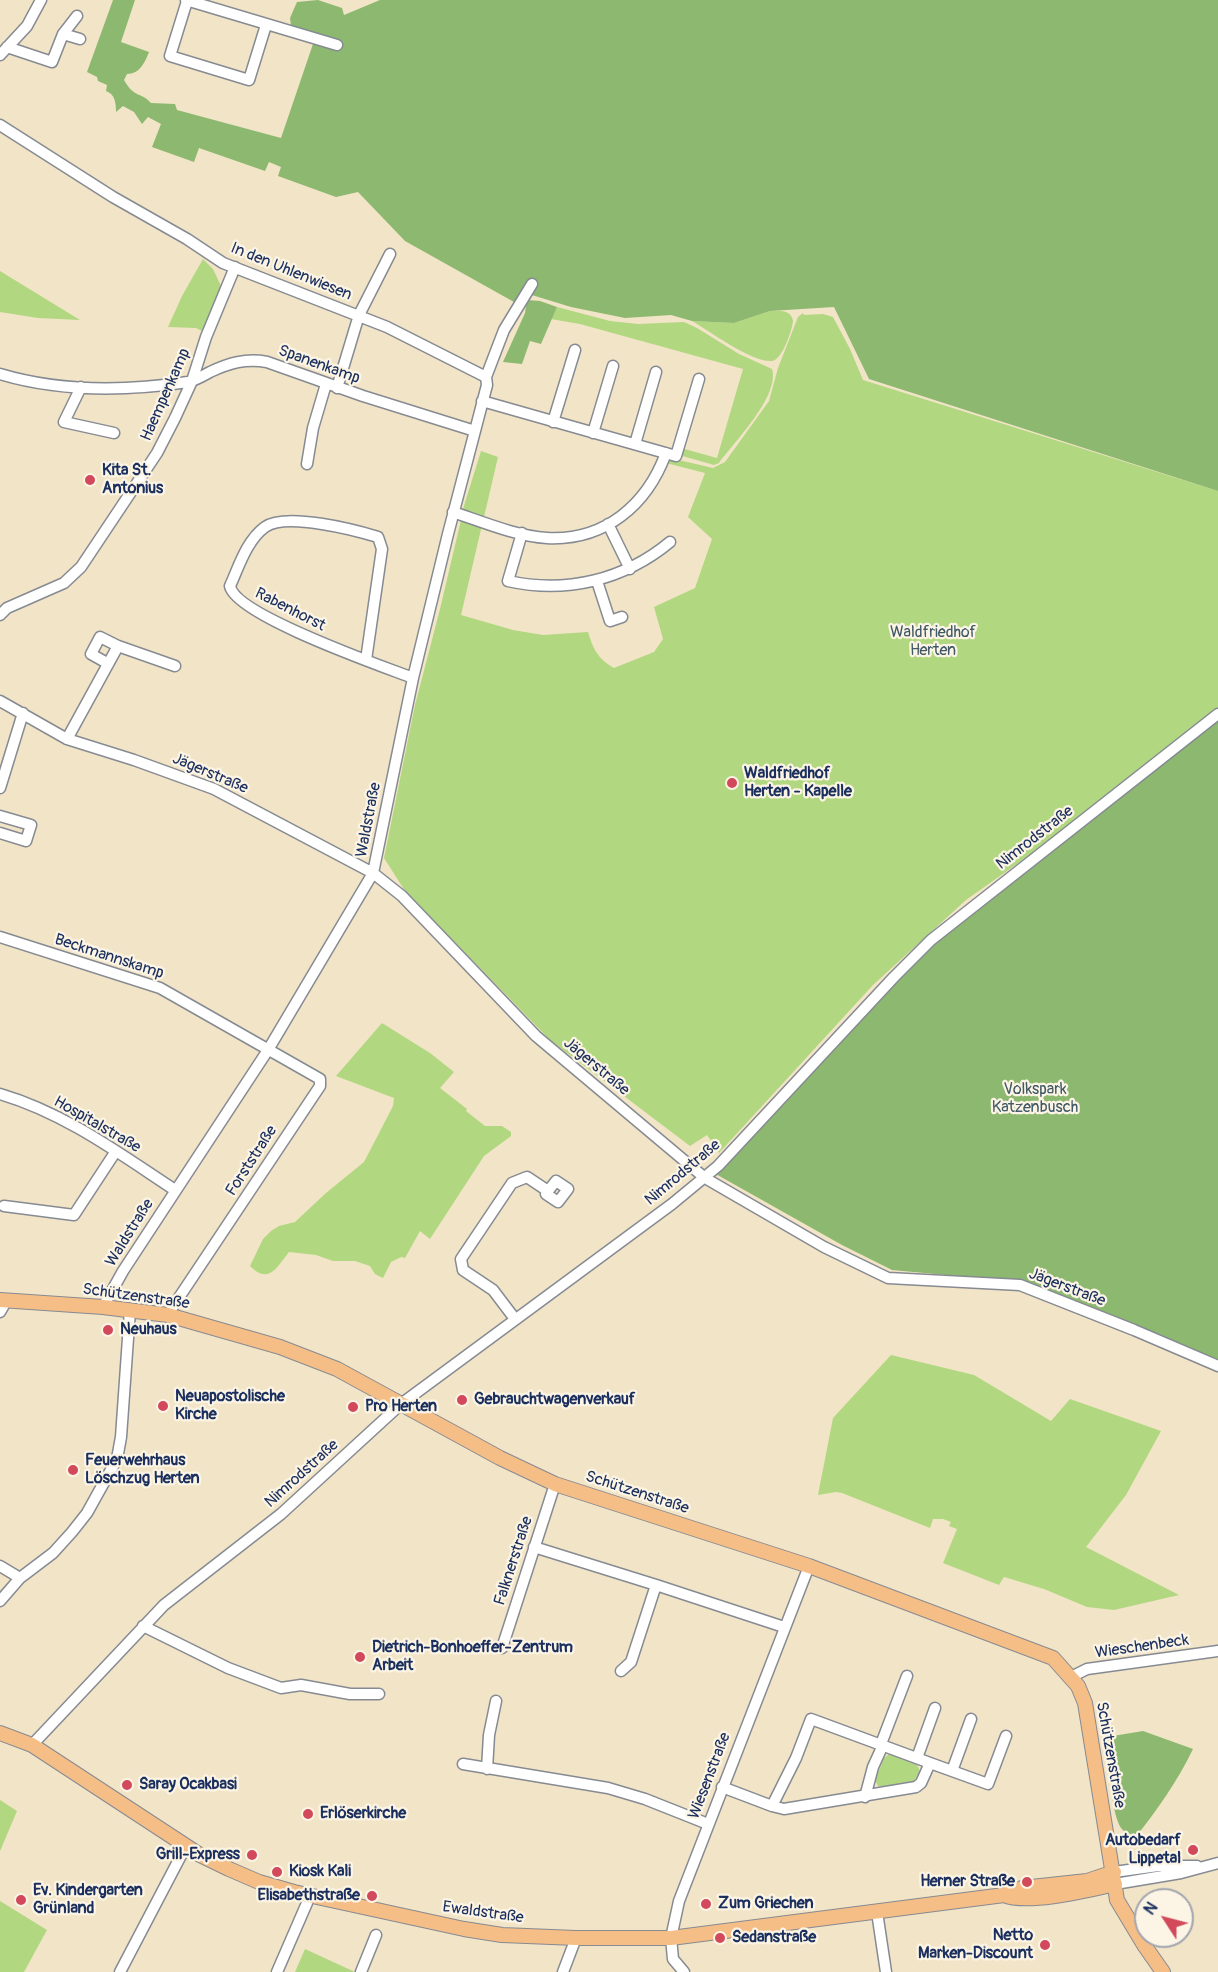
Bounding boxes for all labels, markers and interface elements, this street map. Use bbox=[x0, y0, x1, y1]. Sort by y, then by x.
street label: In den Uhlenwiesen bbox=[228, 239, 354, 305]
street label: Spanenkamp bbox=[276, 341, 362, 389]
street label: Haempenkamp bbox=[137, 346, 195, 444]
place label: Kita St. Antonius bbox=[102, 461, 163, 499]
marker: Kita St. Antonius bbox=[83, 473, 97, 487]
street label: Rabenhorst bbox=[252, 584, 328, 636]
park label: Waldfriedhof Herten bbox=[890, 623, 976, 661]
street label: Jägerstraße bbox=[169, 749, 251, 799]
place label: Waldfriedhof Herten - Kapelle bbox=[744, 764, 852, 802]
marker: Waldfriedhof Herten - Kapelle bbox=[725, 776, 739, 790]
street label: Waldstraße bbox=[352, 781, 386, 859]
street label: Nimrodstraße bbox=[993, 802, 1077, 874]
street label: Beckmannskamp bbox=[52, 930, 166, 984]
street label: Jägerstraße bbox=[559, 1034, 633, 1100]
park label: Volkspark Katzenbusch bbox=[992, 1080, 1078, 1118]
street label: Hospitalstraße bbox=[50, 1092, 144, 1158]
street label: Forststraße bbox=[222, 1122, 282, 1200]
street label: Nimrodstraße bbox=[641, 1136, 725, 1210]
street label: Waldstraße bbox=[102, 1196, 158, 1270]
street label: Jägerstraße bbox=[1026, 1265, 1108, 1311]
street label: Schützenstraße bbox=[81, 1280, 191, 1314]
place label: Neuhaus bbox=[120, 1320, 177, 1340]
marker: Neuhaus bbox=[101, 1323, 115, 1337]
place label: Neuapostolische Kirche bbox=[175, 1387, 285, 1425]
place label: Gebrauchtwagenverkauf bbox=[474, 1390, 635, 1410]
marker: Gebrauchtwagenverkauf bbox=[455, 1393, 469, 1407]
place label: Pro Herten bbox=[365, 1397, 437, 1417]
marker: Neuapostolische Kirche bbox=[156, 1399, 170, 1413]
marker: Pro Herten bbox=[346, 1400, 360, 1414]
street label: Nimrodstraße bbox=[261, 1436, 343, 1512]
place label: Feuerwehrhaus Löschzug Herten bbox=[85, 1451, 200, 1489]
marker: Feuerwehrhaus Löschzug Herten bbox=[66, 1463, 80, 1477]
street label: Schützenstraße bbox=[583, 1467, 691, 1519]
street label: Falknerstraße bbox=[491, 1514, 537, 1608]
street label: Wieschenbeck bbox=[1094, 1631, 1190, 1663]
place label: Dietrich-Bonhoeffer-Zentrum Arbeit bbox=[372, 1638, 573, 1676]
marker: Dietrich-Bonhoeffer-Zentrum Arbeit bbox=[353, 1650, 367, 1664]
street label: Schützenstraße bbox=[1091, 1700, 1129, 1810]
street label: Wiesenstraße bbox=[685, 1730, 735, 1822]
place label: Saray Ocakbasi bbox=[139, 1775, 237, 1795]
marker: Saray Ocakbasi bbox=[120, 1778, 134, 1792]
place label: Erlöserkirche bbox=[320, 1804, 406, 1824]
marker: Erlöserkirche bbox=[301, 1807, 315, 1821]
place label: Autobedarf Lippetal bbox=[1105, 1831, 1181, 1869]
marker: Autobedarf Lippetal bbox=[1186, 1843, 1200, 1857]
place label: Grill-Express bbox=[156, 1845, 240, 1865]
marker: Grill-Express bbox=[245, 1848, 259, 1862]
place label: Kiosk Kali bbox=[289, 1862, 351, 1882]
marker: Kiosk Kali bbox=[270, 1865, 284, 1879]
place label: Herner Straße bbox=[920, 1872, 1015, 1892]
marker: Herner Straße bbox=[1020, 1875, 1034, 1889]
place label: Ev. Kindergarten Grünland bbox=[33, 1881, 143, 1919]
place label: Elisabethstraße bbox=[257, 1886, 360, 1906]
north arrow bbox=[1134, 1888, 1194, 1948]
marker: Elisabethstraße bbox=[365, 1889, 379, 1903]
marker: Ev. Kindergarten Grünland bbox=[14, 1893, 28, 1907]
place label: Zum Griechen bbox=[718, 1894, 813, 1914]
marker: Zum Griechen bbox=[699, 1897, 713, 1911]
street label: Ewaldstraße bbox=[441, 1898, 525, 1928]
text: N bbox=[1140, 1898, 1162, 1919]
place label: Netto Marken-Discount bbox=[918, 1926, 1033, 1964]
place label: Sedanstraße bbox=[732, 1928, 816, 1948]
marker: Sedanstraße bbox=[713, 1931, 727, 1945]
marker: Netto Marken-Discount bbox=[1038, 1938, 1052, 1952]

